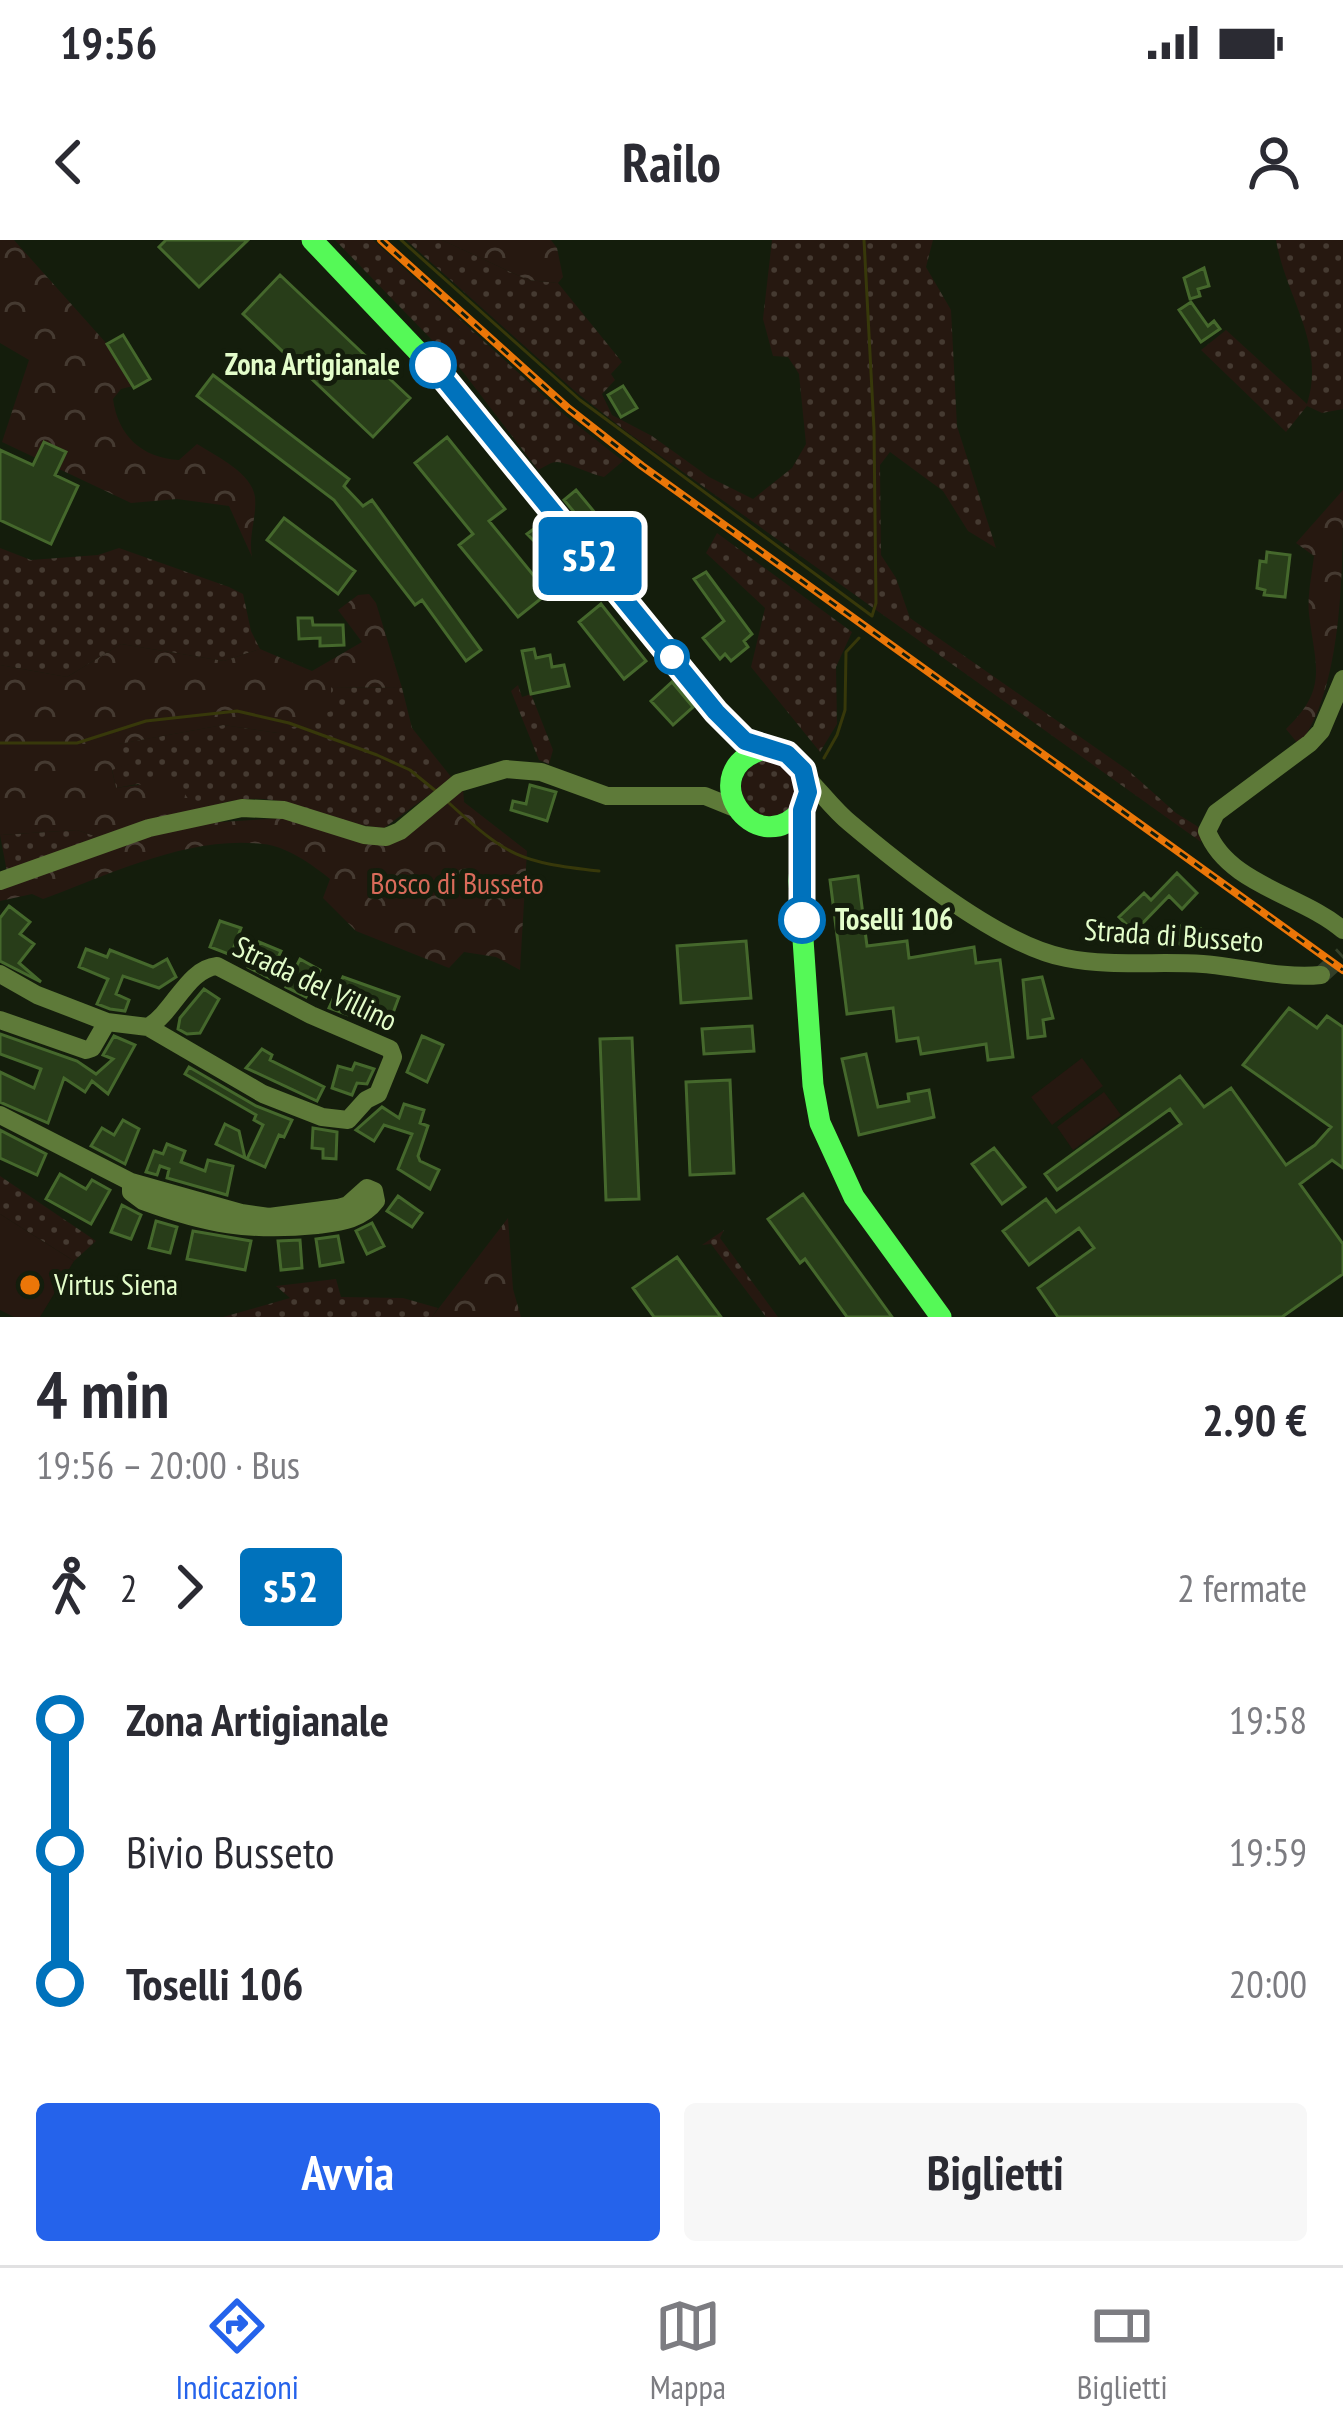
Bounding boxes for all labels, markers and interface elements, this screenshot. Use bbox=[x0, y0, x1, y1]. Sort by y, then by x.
text: 19:56 bbox=[60, 13, 157, 71]
text: Railo bbox=[622, 127, 721, 197]
icon: back bbox=[36, 129, 102, 195]
icon: person bbox=[1241, 129, 1307, 195]
marker: Zona Artigianale bbox=[411, 343, 455, 387]
place label: Zona Artigianale bbox=[225, 344, 400, 383]
line badge: s52 bbox=[521, 517, 659, 595]
text: s52 bbox=[563, 528, 617, 583]
unlabelled marker bbox=[656, 641, 688, 673]
park label: Bosco di Busseto bbox=[370, 863, 544, 902]
marker: Toselli 106 bbox=[780, 898, 824, 942]
place label: Toselli 106 bbox=[835, 899, 953, 938]
street label: Strada di Busseto bbox=[1083, 909, 1265, 960]
street label: Strada del Villino bbox=[227, 926, 404, 1039]
place label: Virtus Siena bbox=[53, 1264, 178, 1303]
marker: Virtus Siena bbox=[17, 1272, 43, 1298]
text: 4 min bbox=[36, 1351, 169, 1436]
text: 2.90 € bbox=[1202, 1390, 1307, 1448]
text: 19:56 – 20:00 · Bus bbox=[36, 1439, 300, 1490]
icon: walk bbox=[36, 1554, 102, 1620]
icon: forward bbox=[156, 1554, 222, 1620]
text: s52 bbox=[264, 1559, 318, 1614]
text: 2 bbox=[120, 1562, 138, 1613]
text: 2 fermate bbox=[1177, 1562, 1307, 1613]
text: Zona Artigianale bbox=[126, 1690, 389, 1748]
text: 19:58 bbox=[1229, 1694, 1307, 1745]
text: Bivio Busseto bbox=[126, 1822, 334, 1880]
text: 19:59 bbox=[1229, 1826, 1307, 1877]
text: Toselli 106 bbox=[126, 1954, 303, 2012]
text: 20:00 bbox=[1229, 1958, 1307, 2009]
button: Avvia bbox=[36, 2103, 660, 2241]
button: Biglietti bbox=[684, 2103, 1307, 2241]
tab: Indicazioni bbox=[175, 2293, 299, 2408]
tab: Mappa bbox=[650, 2293, 726, 2408]
tab: Biglietti bbox=[1077, 2293, 1168, 2408]

